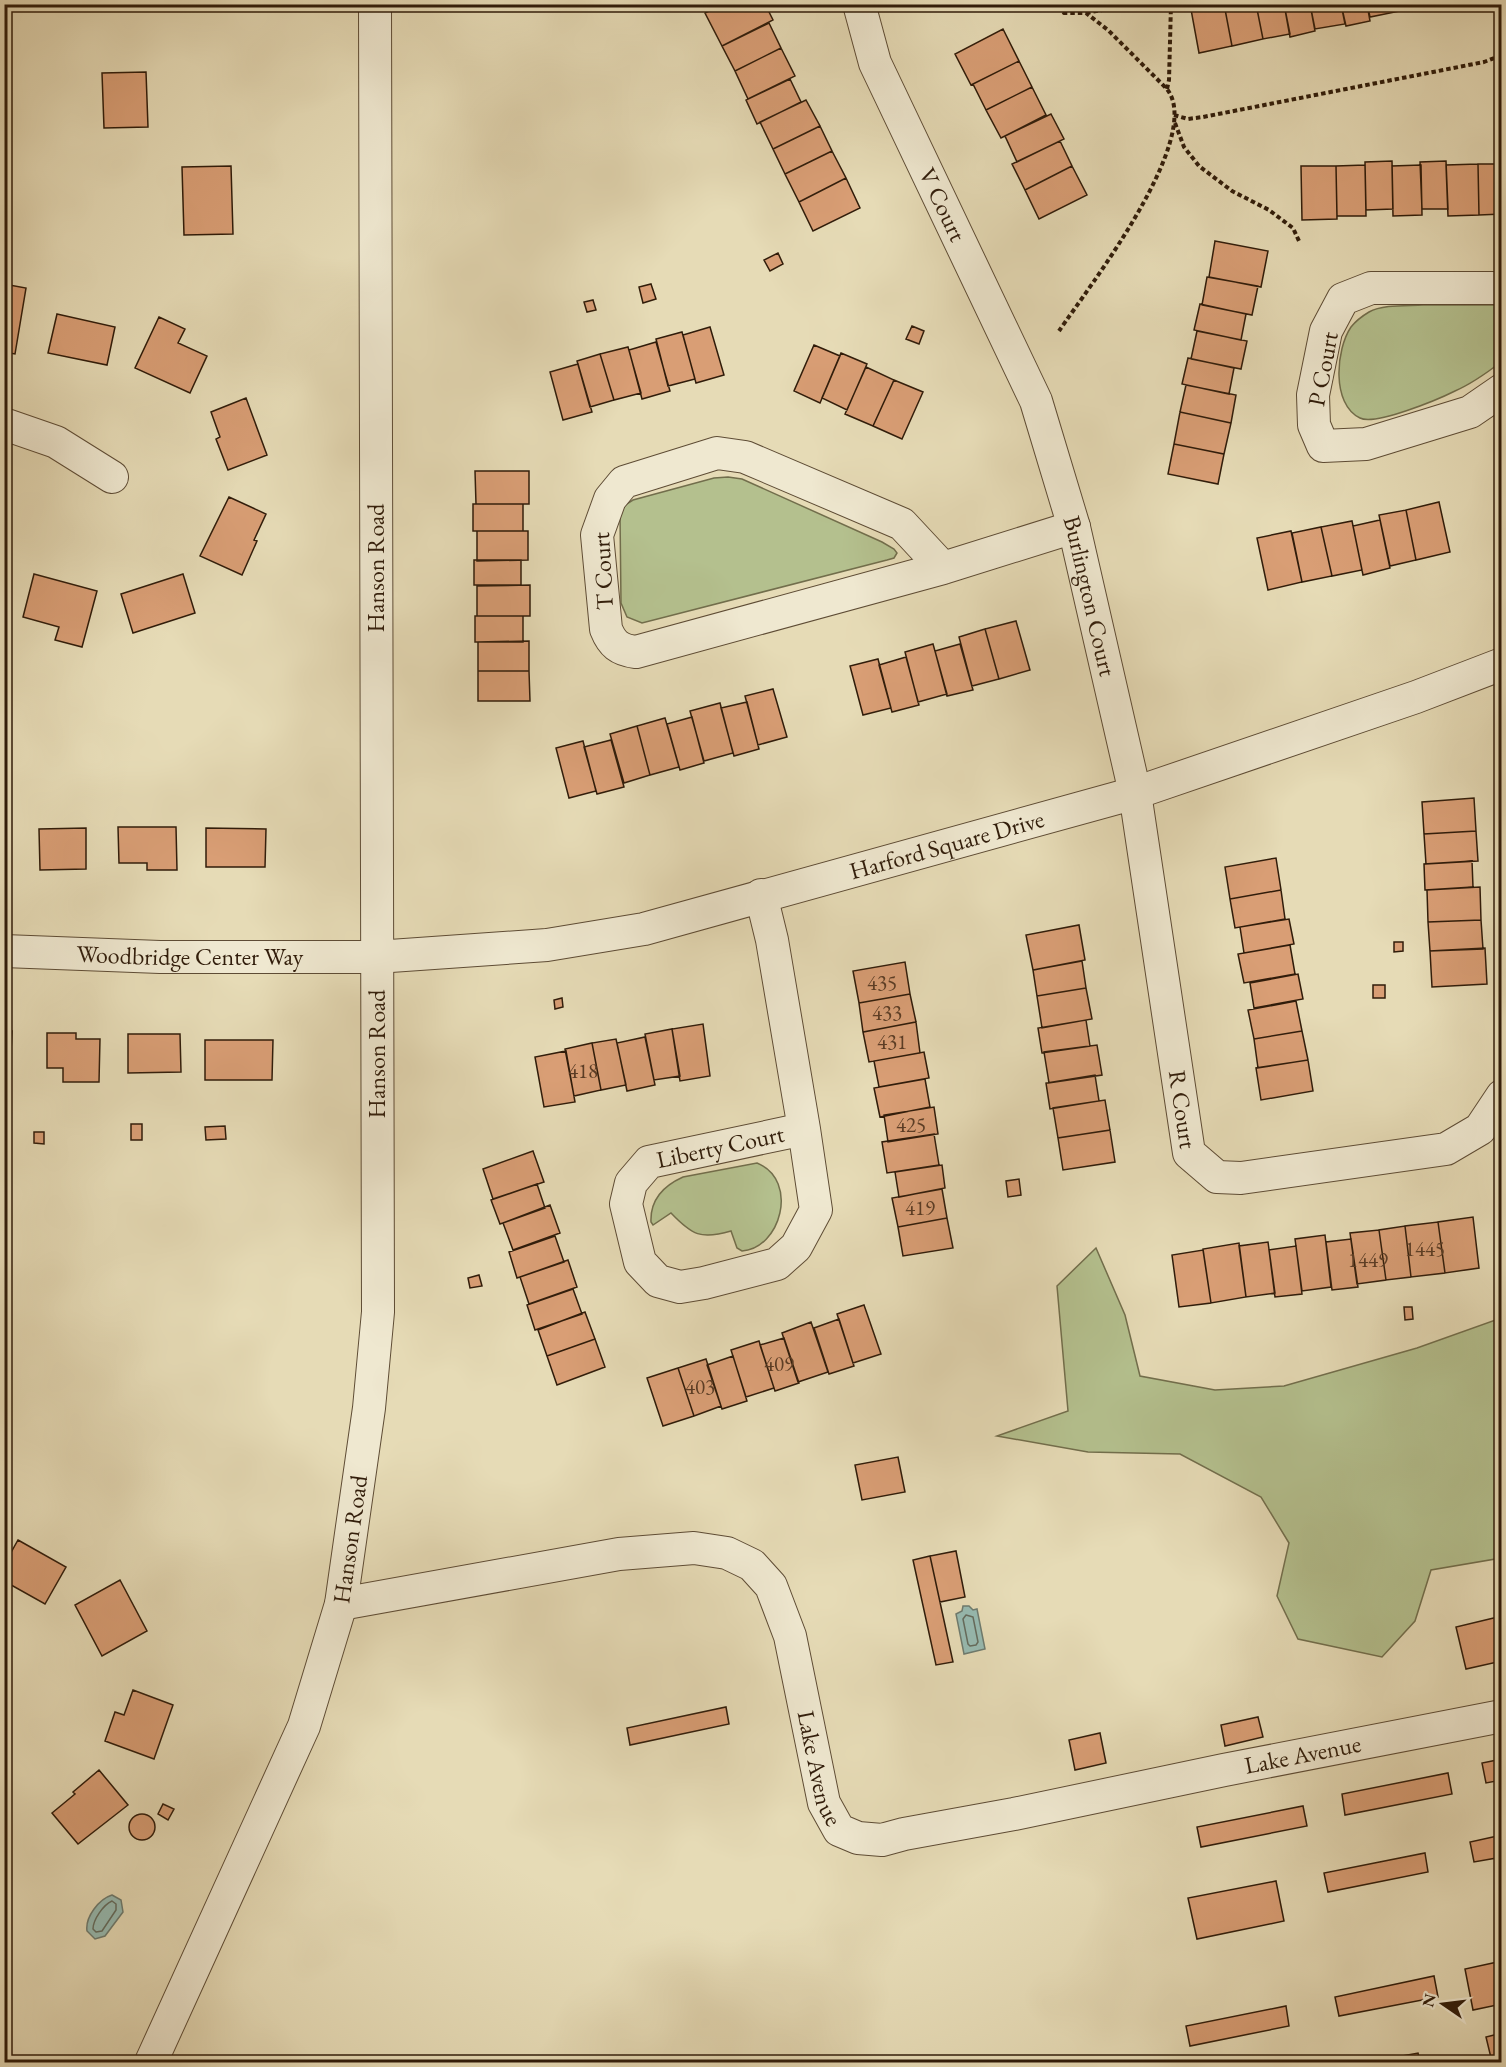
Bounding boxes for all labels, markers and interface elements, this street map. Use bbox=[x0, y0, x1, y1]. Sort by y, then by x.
street label: V Court bbox=[912, 162, 974, 247]
street label: P Court bbox=[1300, 329, 1345, 409]
street label: Hanson Road bbox=[360, 503, 391, 633]
street label: Burlington Court bbox=[1056, 512, 1124, 680]
street label: T Court bbox=[585, 531, 620, 611]
street label: Harford Square Drive bbox=[846, 803, 1047, 886]
street label: Woodbridge Center Way bbox=[76, 938, 304, 972]
house number: 435 bbox=[867, 969, 897, 996]
street label: Hanson Road bbox=[361, 989, 392, 1119]
house number: 433 bbox=[872, 999, 902, 1026]
house number: 431 bbox=[877, 1028, 907, 1055]
house number: 418 bbox=[568, 1057, 598, 1084]
street label: R Court bbox=[1162, 1068, 1204, 1151]
house number: 425 bbox=[896, 1111, 926, 1138]
street label: Liberty Court bbox=[654, 1118, 787, 1175]
house number: 419 bbox=[905, 1194, 935, 1221]
house number: 1445 bbox=[1405, 1235, 1445, 1262]
house number: 1449 bbox=[1348, 1246, 1388, 1273]
house number: 409 bbox=[764, 1350, 794, 1377]
house number: 403 bbox=[685, 1373, 715, 1400]
street label: Hanson Road bbox=[325, 1472, 374, 1605]
street label: Lake Avenue bbox=[791, 1708, 850, 1831]
street label: Lake Avenue bbox=[1242, 1728, 1364, 1781]
north arrow bbox=[1413, 1974, 1473, 2034]
text: N bbox=[1417, 1992, 1441, 2009]

